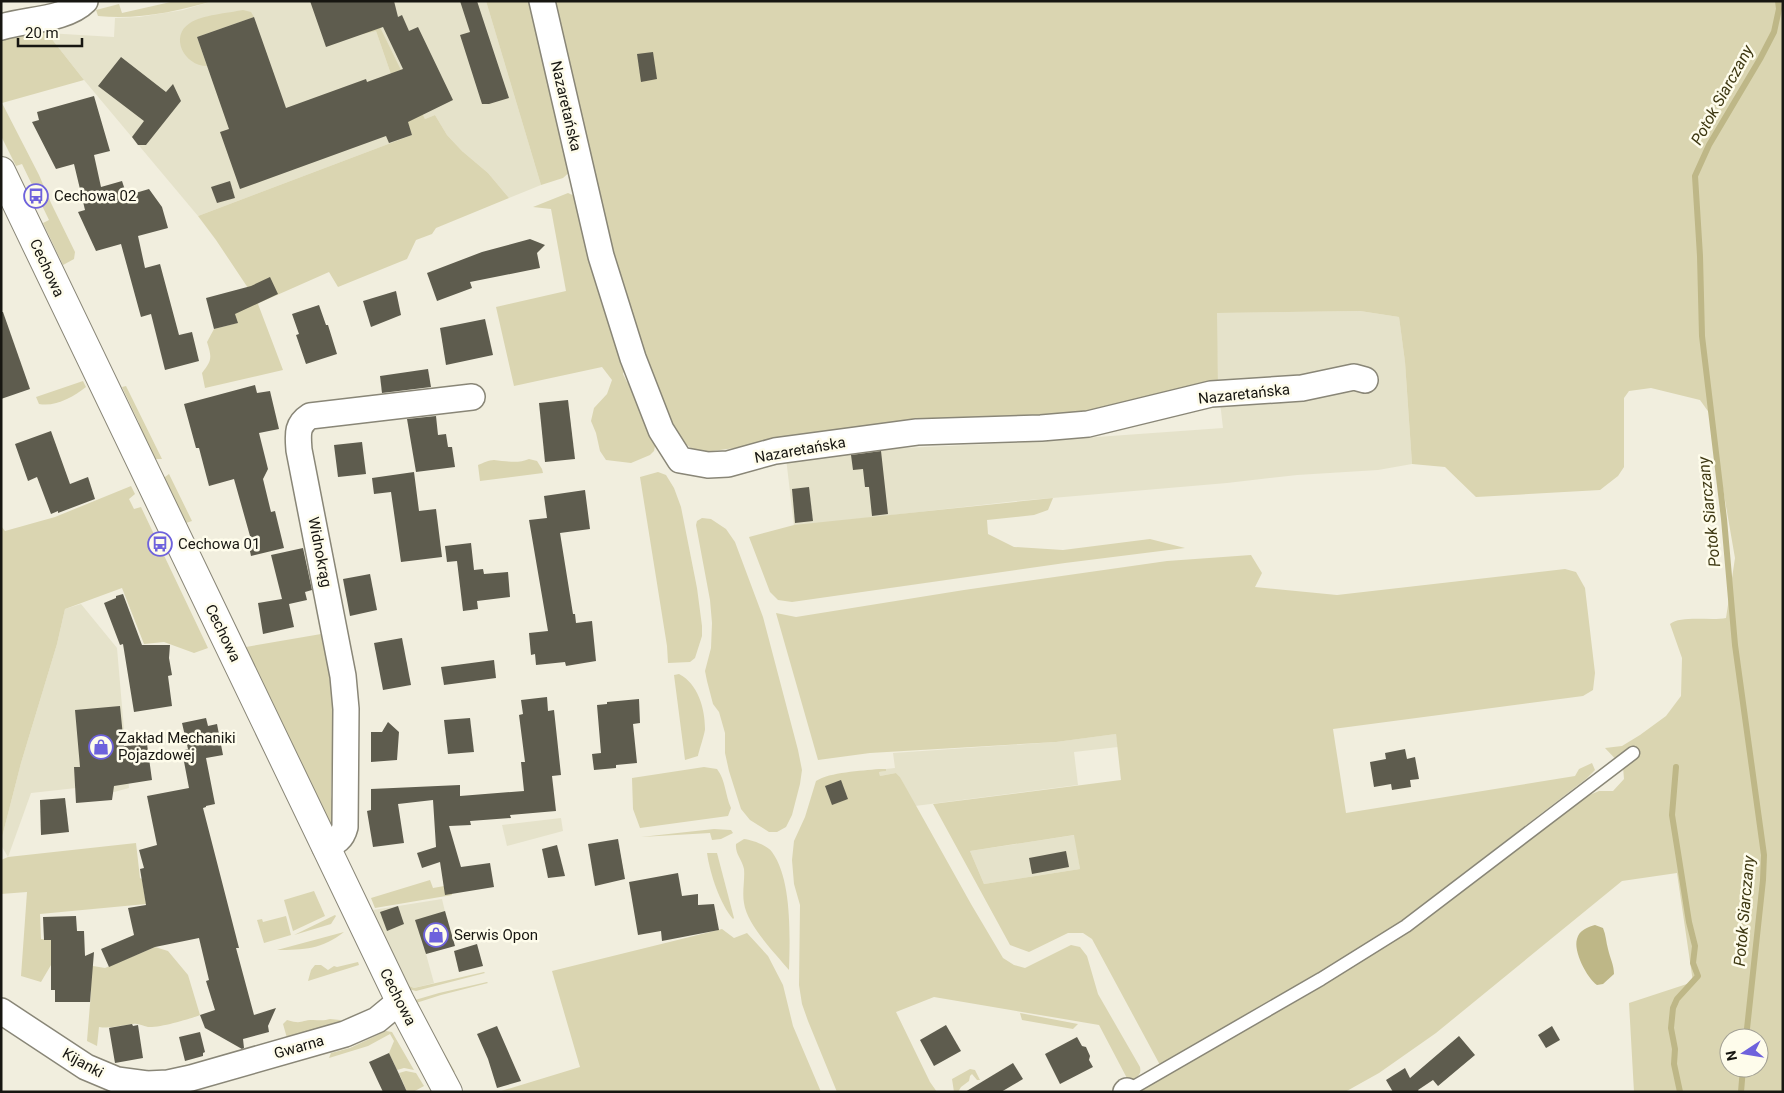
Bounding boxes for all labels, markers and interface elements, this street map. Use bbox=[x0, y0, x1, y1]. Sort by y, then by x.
scale bar bbox=[18, 15, 81, 47]
text: 20 m bbox=[25, 24, 59, 42]
water label: Potok Siarczany bbox=[1687, 41, 1757, 148]
street label: Nazaretańska bbox=[547, 59, 585, 153]
bus stop icon: Cechowa 02 bbox=[23, 183, 49, 209]
place label: Cechowa 02 bbox=[54, 187, 136, 205]
street label: Cechowa bbox=[26, 236, 68, 300]
street label: Nazaretańska bbox=[1197, 380, 1291, 408]
street label: Nazaretańska bbox=[753, 433, 847, 467]
water label: Potok Siarczany bbox=[1694, 455, 1724, 568]
street label: Widnokrąg bbox=[304, 515, 336, 589]
bus stop icon: Cechowa 01 bbox=[147, 531, 173, 557]
place label: Cechowa 01 bbox=[178, 535, 260, 553]
street label: Cechowa bbox=[201, 601, 245, 665]
place label: Zakład Mechaniki Pojazdowej bbox=[118, 729, 236, 764]
shop icon: Zakład Mechaniki Pojazdowej bbox=[88, 734, 114, 760]
water label: Potok Siarczany bbox=[1730, 854, 1758, 967]
shop icon: Serwis Opon bbox=[423, 922, 449, 948]
place label: Serwis Opon bbox=[454, 926, 538, 944]
street label: Cechowa bbox=[376, 965, 420, 1029]
north arrow bbox=[1719, 1028, 1769, 1078]
street label: Gwarna bbox=[272, 1031, 326, 1063]
street label: Kijanki bbox=[59, 1044, 107, 1082]
text: N bbox=[1722, 1049, 1740, 1062]

